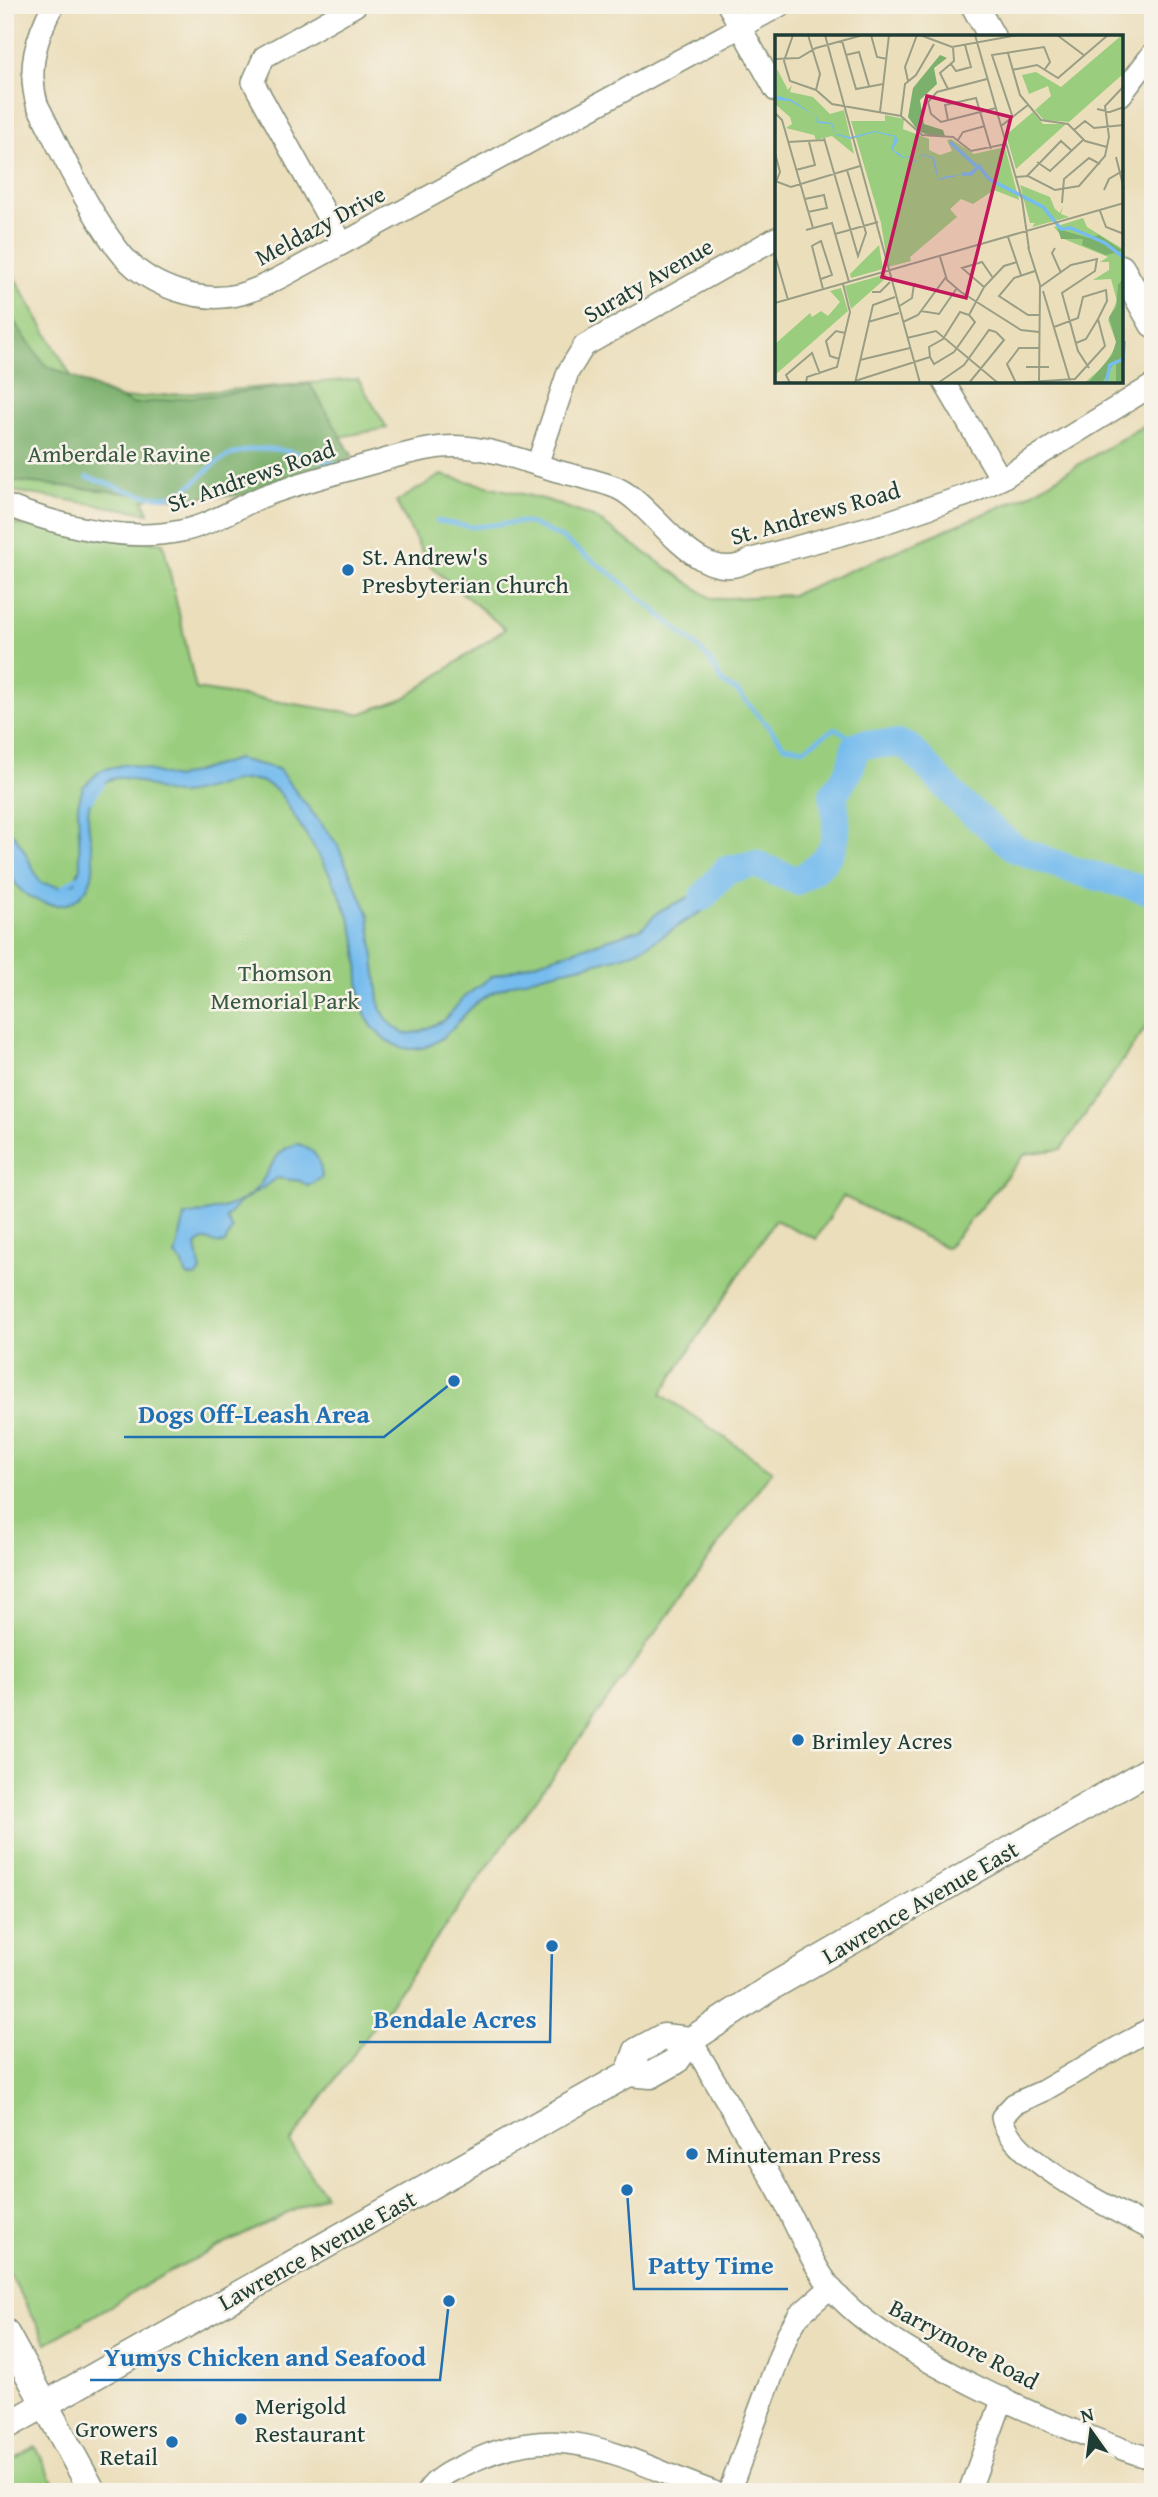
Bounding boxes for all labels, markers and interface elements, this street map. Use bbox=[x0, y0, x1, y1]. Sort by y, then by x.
inset map bbox=[775, 35, 1123, 383]
street label: Meldazy Drive bbox=[248, 176, 392, 274]
street label: Suraty Avenue bbox=[576, 229, 720, 331]
street label: St. Andrews Road bbox=[163, 431, 340, 521]
park label: Amberdale Ravine bbox=[27, 436, 211, 471]
street label: St. Andrews Road bbox=[726, 472, 904, 554]
place label: St. Andrew's Presbyterian Church bbox=[362, 539, 569, 602]
marker: St. Andrew's Presbyterian Church bbox=[340, 562, 356, 578]
park label: Thomson Memorial Park bbox=[210, 955, 360, 1018]
callout: Dogs Off-Leash Area bbox=[124, 1390, 384, 1437]
text: Dogs Off-Leash Area bbox=[138, 1394, 370, 1433]
place label: Brimley Acres bbox=[812, 1723, 953, 1758]
marker: Brimley Acres bbox=[790, 1732, 806, 1748]
street label: Lawrence Avenue East bbox=[815, 1831, 1025, 1973]
callout: Bendale Acres bbox=[359, 1995, 550, 2042]
text: Bendale Acres bbox=[373, 1999, 537, 2038]
place label: Minuteman Press bbox=[706, 2137, 881, 2172]
marker: Minuteman Press bbox=[684, 2146, 700, 2162]
street label: Lawrence Avenue East bbox=[212, 2181, 423, 2319]
callout: Patty Time bbox=[634, 2242, 788, 2289]
text: Patty Time bbox=[648, 2245, 774, 2284]
street label: Barrymore Road bbox=[883, 2290, 1045, 2398]
callout: Yumys Chicken and Seafood bbox=[90, 2333, 440, 2380]
text: Yumys Chicken and Seafood bbox=[104, 2337, 426, 2376]
place label: Merigold Restaurant bbox=[255, 2388, 366, 2451]
north arrow bbox=[1056, 2396, 1126, 2466]
text: N bbox=[1077, 2399, 1097, 2430]
place label: Growers Retail bbox=[75, 2411, 158, 2474]
marker: Merigold Restaurant bbox=[233, 2411, 249, 2427]
marker: Growers Retail bbox=[164, 2434, 180, 2450]

